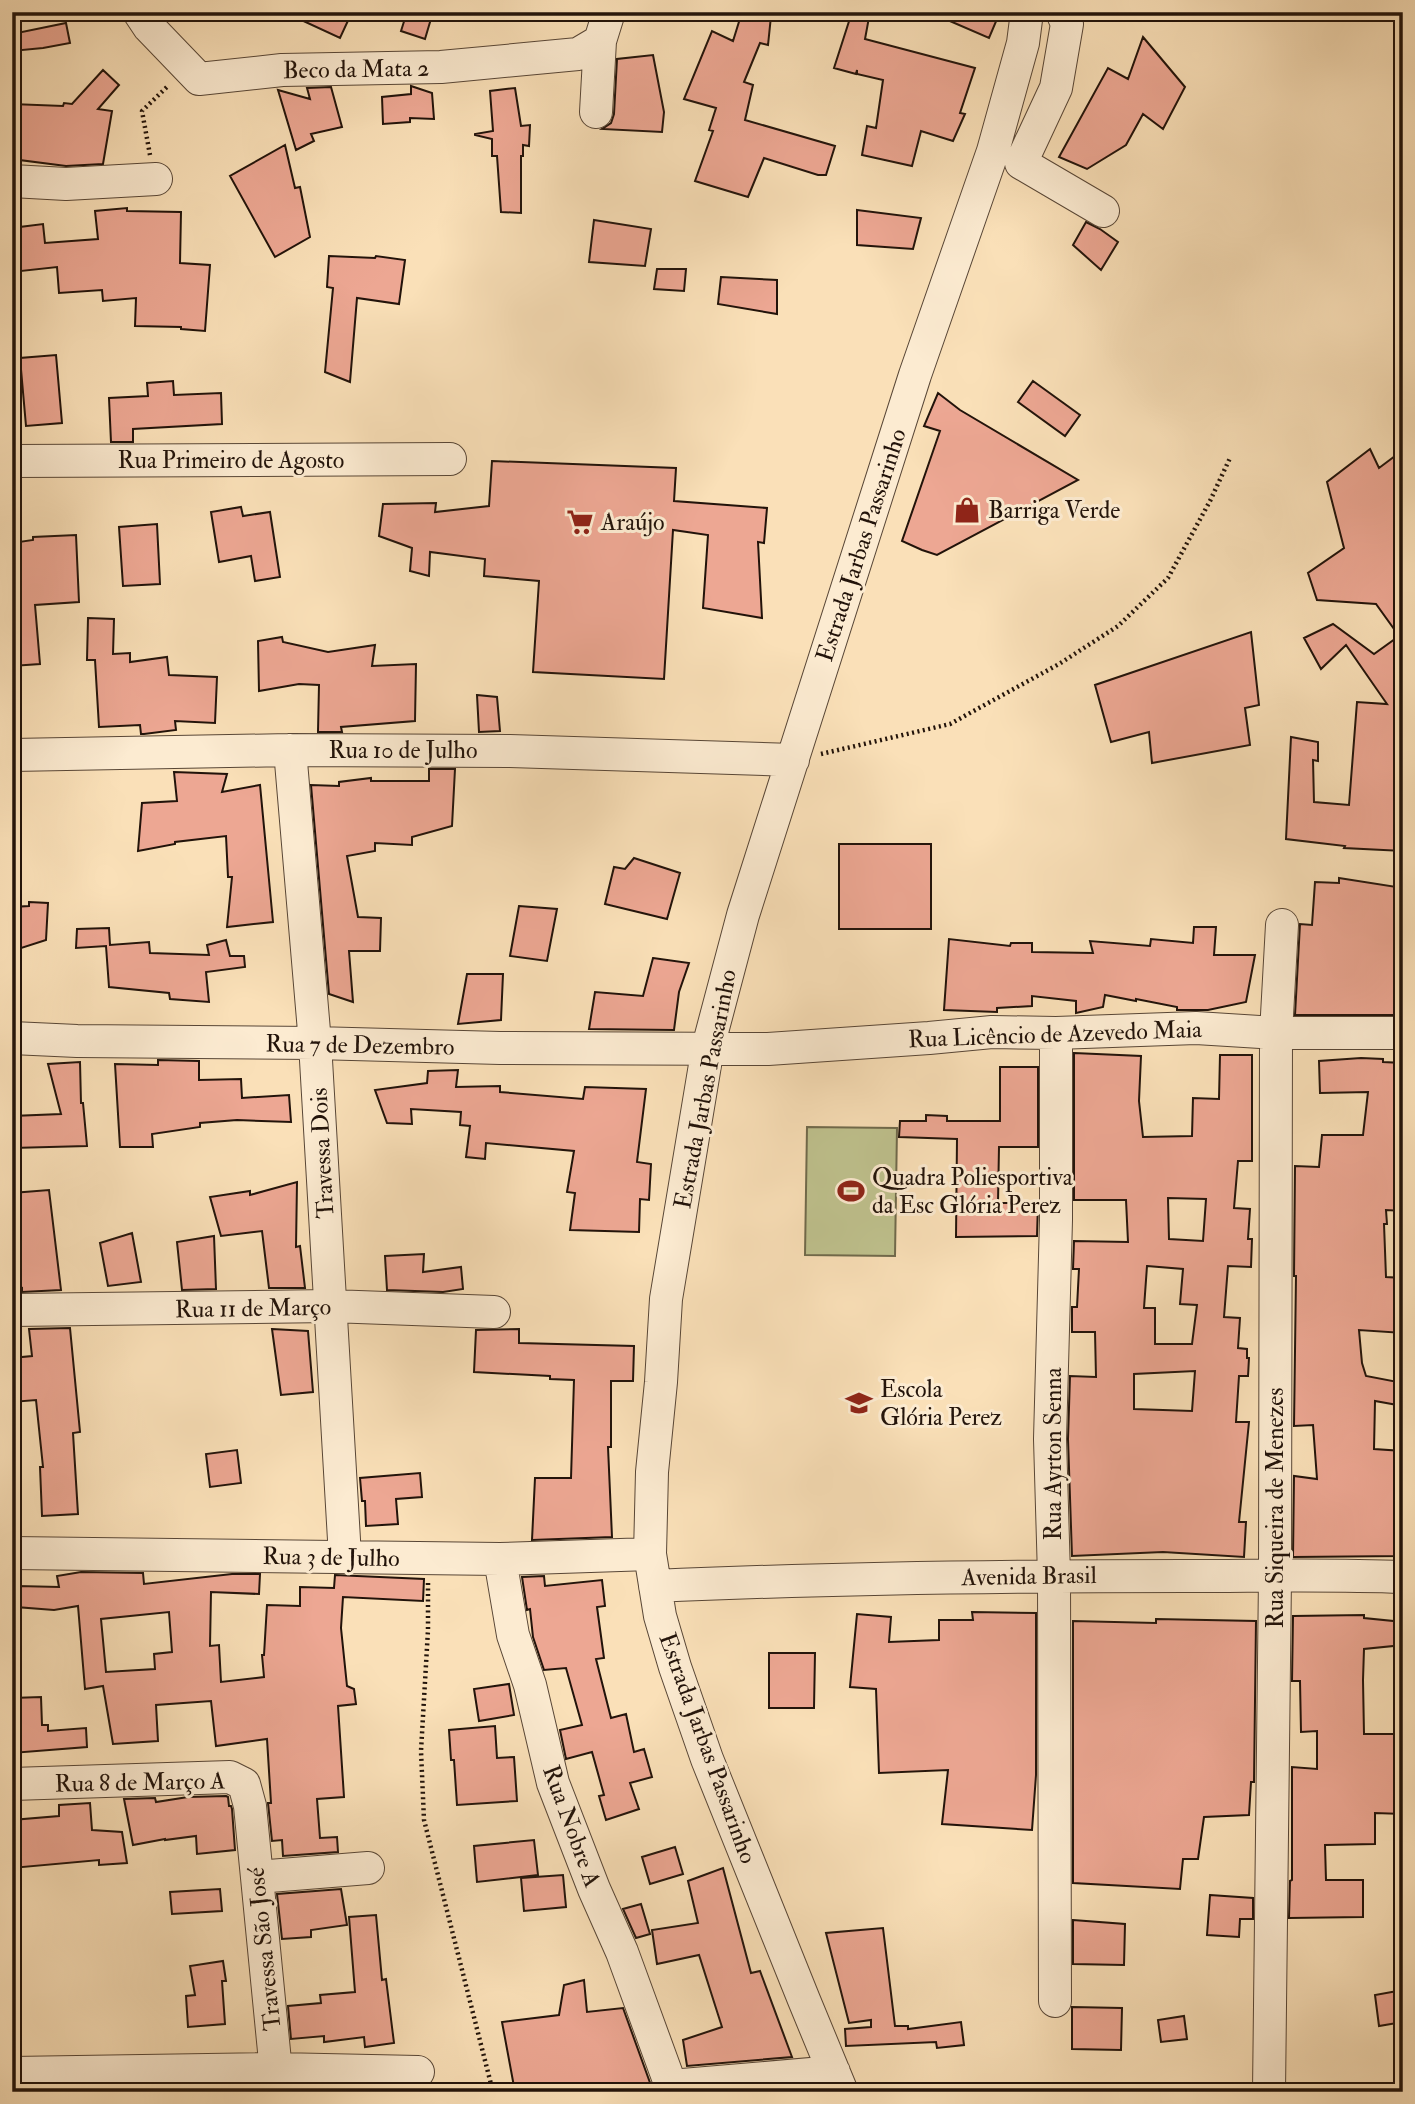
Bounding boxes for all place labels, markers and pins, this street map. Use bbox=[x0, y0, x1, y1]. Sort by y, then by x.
shop icon: Barriga Verde bbox=[952, 495, 982, 525]
place label: Barriga Verde bbox=[988, 495, 1120, 526]
supermarket icon: Araújo bbox=[565, 507, 595, 537]
place label: Araújo bbox=[600, 507, 665, 538]
place label: Quadra Poliesportiva da Esc Glória Perez bbox=[872, 1162, 1074, 1221]
sports icon: Quadra Poliesportiva da Esc Glória Perez bbox=[836, 1176, 866, 1206]
place label: Escola Glória Perez bbox=[880, 1374, 1002, 1433]
school or university icon: Escola Glória Perez bbox=[844, 1388, 874, 1418]

